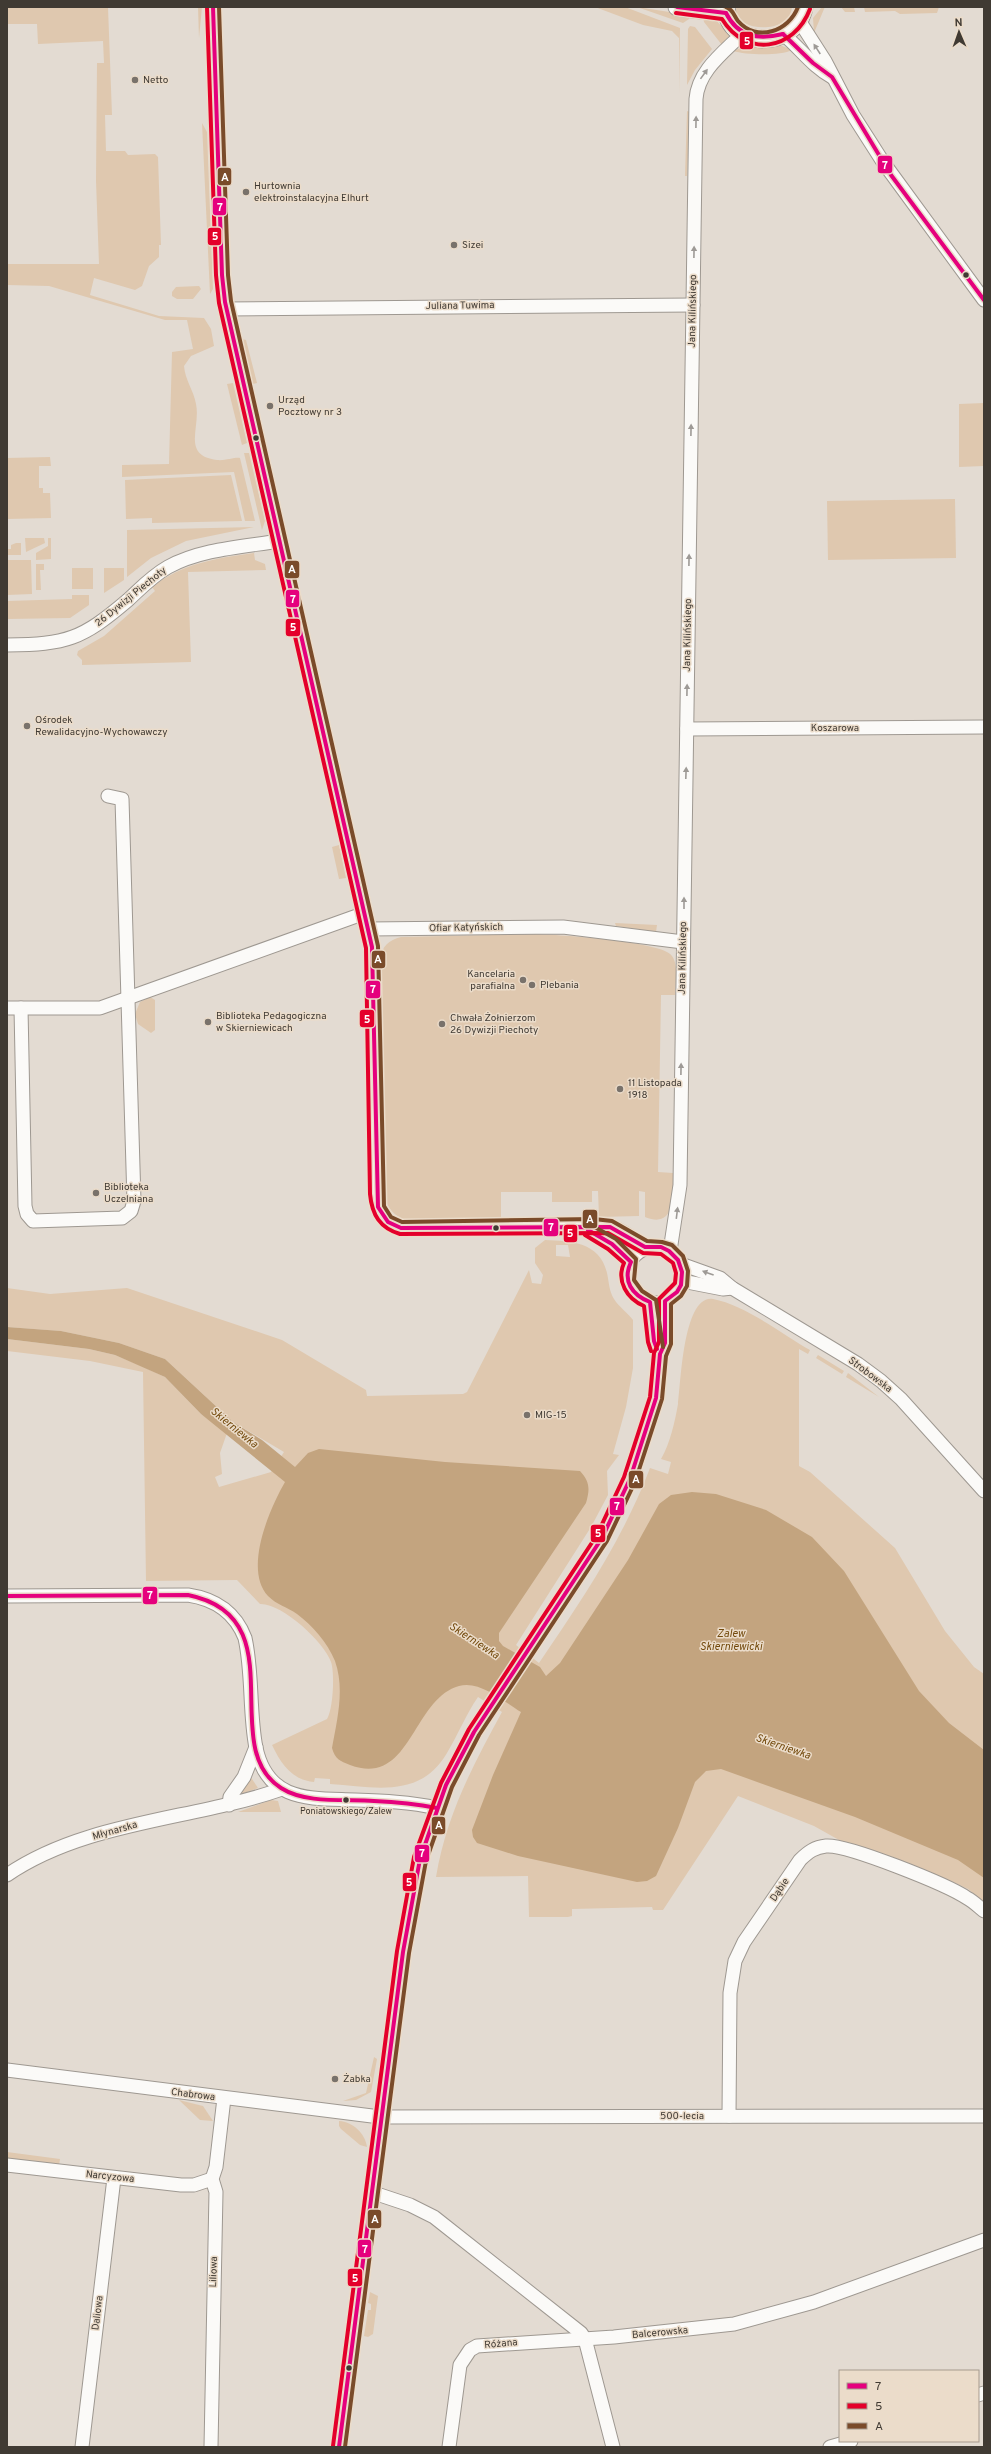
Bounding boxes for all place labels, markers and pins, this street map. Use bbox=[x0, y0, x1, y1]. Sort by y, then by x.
place label: Netto bbox=[143, 74, 169, 87]
marker: Netto bbox=[130, 75, 140, 85]
place label: Hurtownia elektroinstalacyjna Elhurt bbox=[254, 180, 369, 205]
marker: Hurtownia elektroinstalacyjna Elhurt bbox=[241, 187, 251, 197]
place label: Sizei bbox=[462, 239, 483, 252]
marker: Sizei bbox=[449, 240, 459, 250]
unlabelled marker bbox=[961, 270, 971, 280]
place label: Urząd Pocztowy nr 3 bbox=[278, 394, 342, 419]
marker: Urząd Pocztowy nr 3 bbox=[265, 401, 275, 411]
unlabelled marker bbox=[251, 433, 261, 443]
place label: Ośrodek Rewalidacyjno-Wychowawczy bbox=[35, 714, 168, 739]
marker: Ośrodek Rewalidacyjno-Wychowawczy bbox=[22, 721, 32, 731]
place label: Kancelaria parafialna bbox=[467, 968, 515, 993]
marker: Kancelaria parafialna bbox=[518, 975, 528, 985]
place label: Plebania bbox=[540, 979, 579, 992]
marker: Plebania bbox=[527, 980, 537, 990]
place label: Biblioteka Pedagogiczna w Skierniewicach bbox=[216, 1010, 326, 1035]
place label: Chwała Żołnierzom 26 Dywizji Piechoty bbox=[450, 1012, 538, 1037]
marker: Biblioteka Pedagogiczna w Skierniewicach bbox=[203, 1017, 213, 1027]
marker: Chwała Żołnierzom 26 Dywizji Piechoty bbox=[437, 1019, 447, 1029]
place label: 11 Listopada 1918 bbox=[628, 1077, 682, 1102]
marker: 11 Listopada 1918 bbox=[615, 1084, 625, 1094]
place label: Biblioteka Uczelniana bbox=[104, 1181, 153, 1206]
marker: Biblioteka Uczelniana bbox=[91, 1188, 101, 1198]
unlabelled marker bbox=[491, 1223, 501, 1233]
place label: MIG-15 bbox=[535, 1409, 567, 1422]
marker: MIG-15 bbox=[522, 1410, 532, 1420]
marker: Poniatowskiego/Zalew bbox=[341, 1795, 351, 1805]
place label: Poniatowskiego/Zalew bbox=[300, 1806, 393, 1817]
place label: Żabka bbox=[343, 2073, 371, 2086]
marker: Żabka bbox=[330, 2074, 340, 2084]
unlabelled marker bbox=[344, 2363, 354, 2373]

